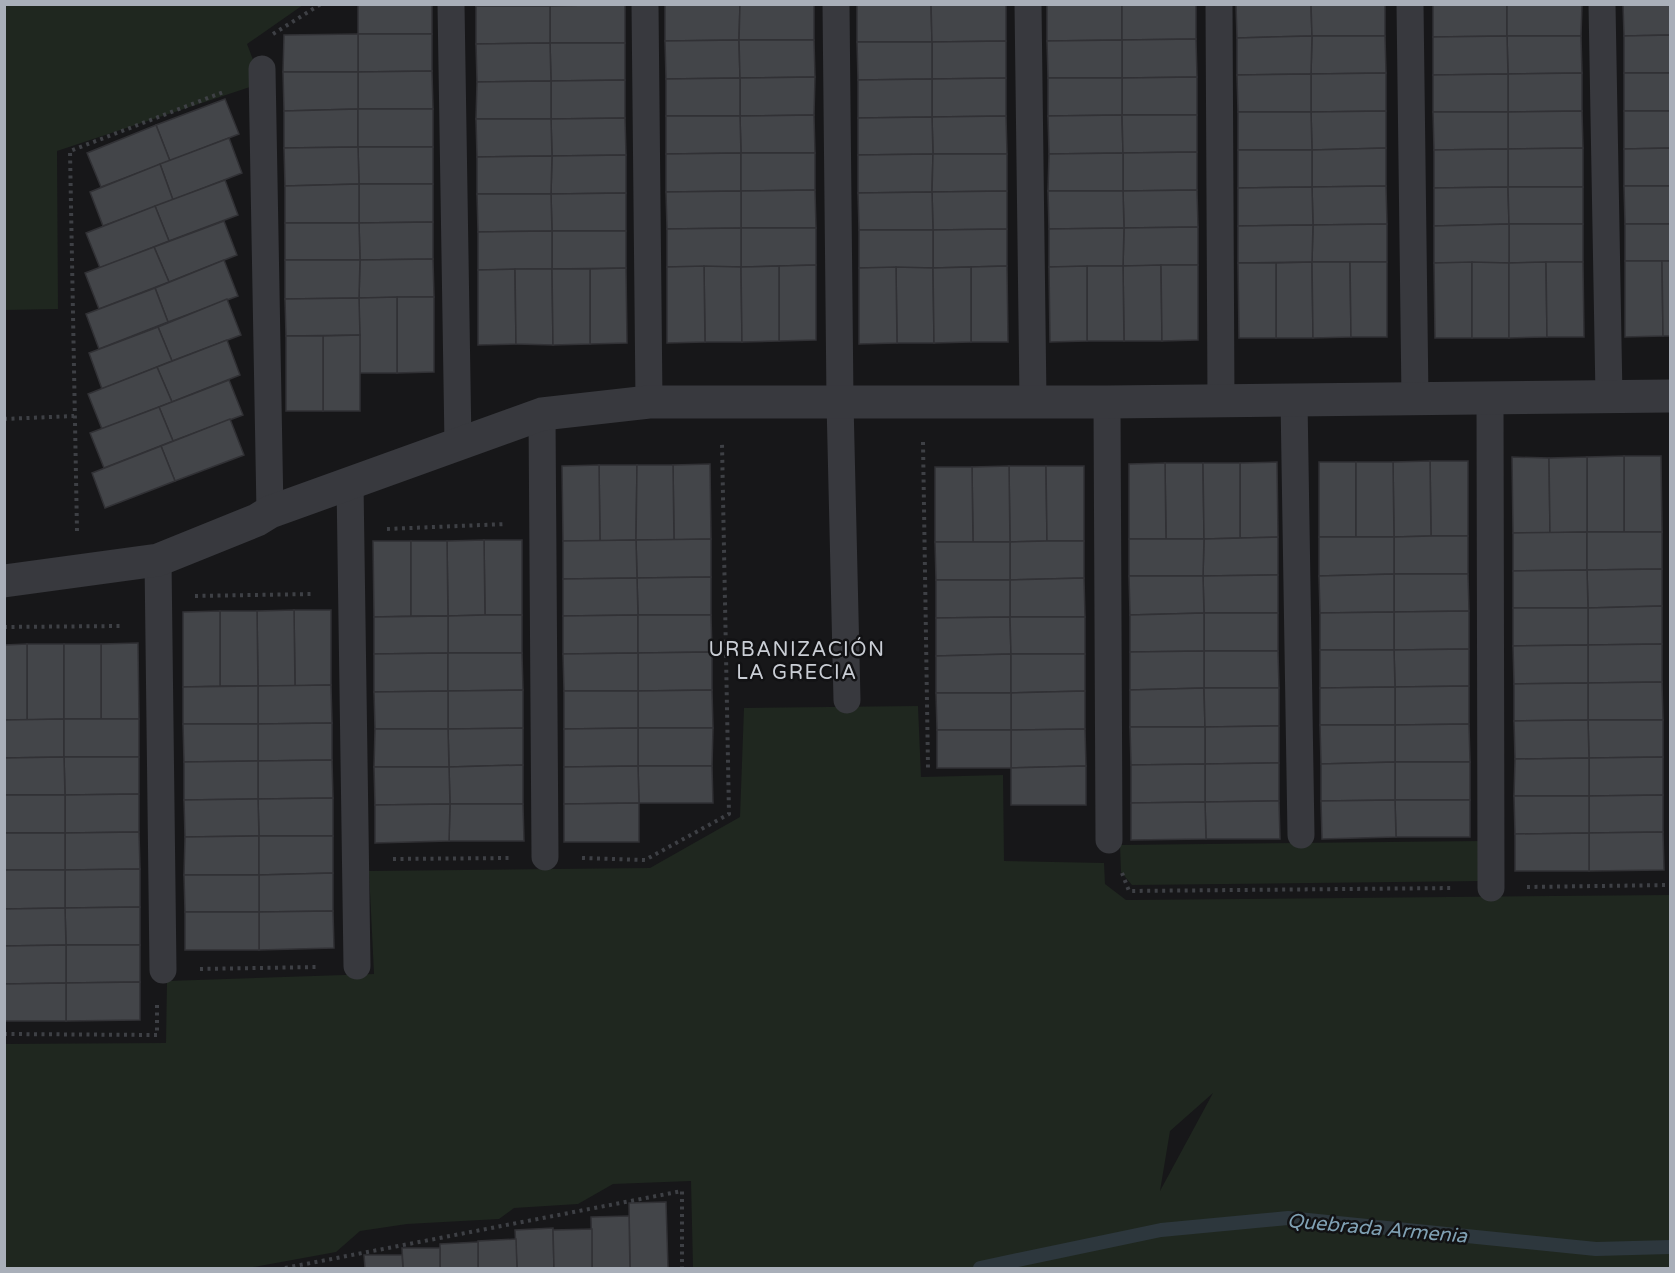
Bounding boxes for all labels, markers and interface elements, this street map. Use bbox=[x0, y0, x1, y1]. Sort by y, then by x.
district label: URBANIZACIÓN LA GRECIA bbox=[708, 637, 886, 685]
water label: Quebrada Armenia bbox=[1286, 1209, 1469, 1249]

